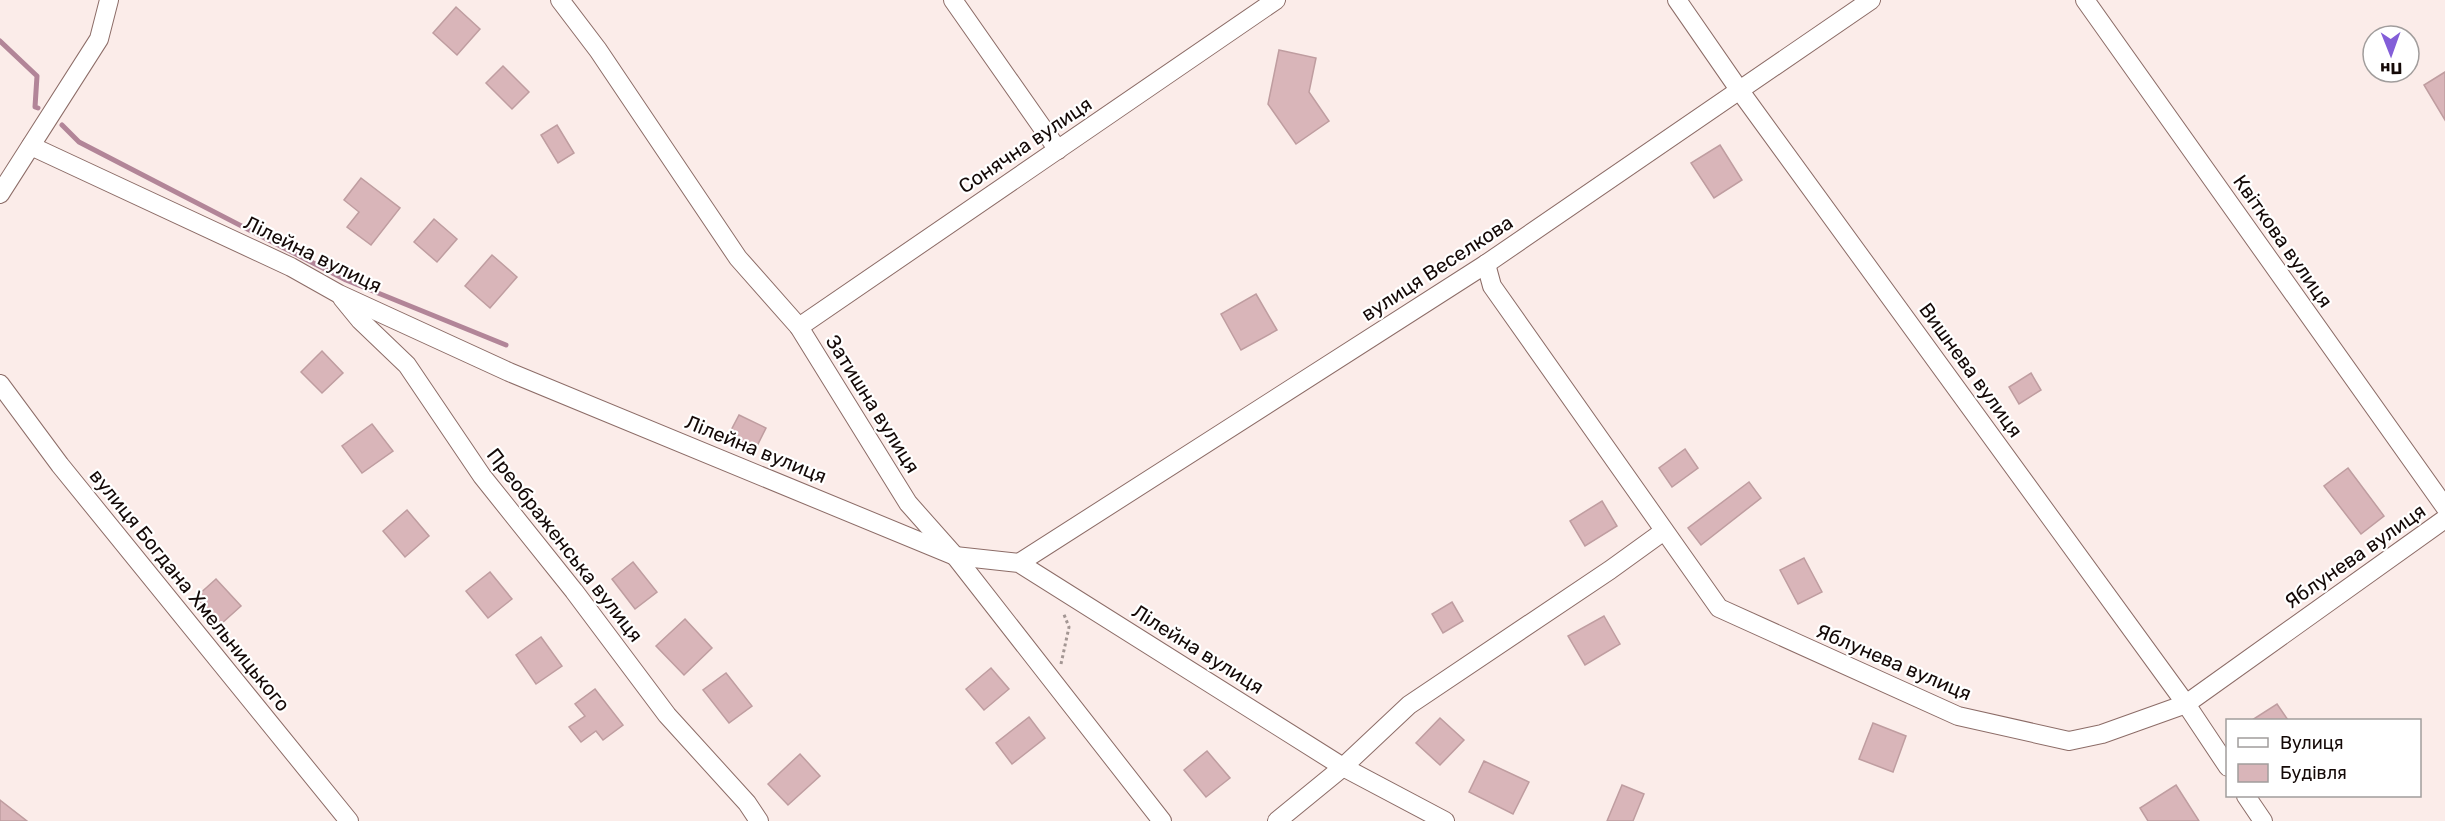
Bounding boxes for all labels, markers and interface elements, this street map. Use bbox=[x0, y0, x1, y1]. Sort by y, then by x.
north arrow bbox=[2361, 24, 2421, 84]
text: Пн bbox=[2380, 59, 2402, 78]
street label: Сонячна вулиця bbox=[954, 92, 1096, 198]
street label: Квіткова вулиця bbox=[2228, 170, 2338, 312]
street label: Лілейна вулиця bbox=[240, 210, 386, 298]
street label: вулиця Веселкова bbox=[1357, 210, 1517, 326]
street label: Вишнева вулиця bbox=[1914, 298, 2028, 442]
street label: Затишна вулиця bbox=[821, 330, 925, 478]
street label: Лілейна вулиця bbox=[682, 410, 830, 488]
street label: Преображенська вулиця bbox=[482, 443, 648, 647]
street label: вулиця Богдана Хмельницького bbox=[85, 464, 295, 716]
street label: Яблунева вулиця bbox=[2280, 498, 2430, 614]
street label: Лілейна вулиця bbox=[1128, 599, 1268, 699]
street label: Яблунева вулиця bbox=[1813, 618, 1975, 706]
legend bbox=[2226, 719, 2421, 797]
text: Вулиця bbox=[2280, 732, 2344, 754]
text: Будівля bbox=[2280, 762, 2347, 784]

